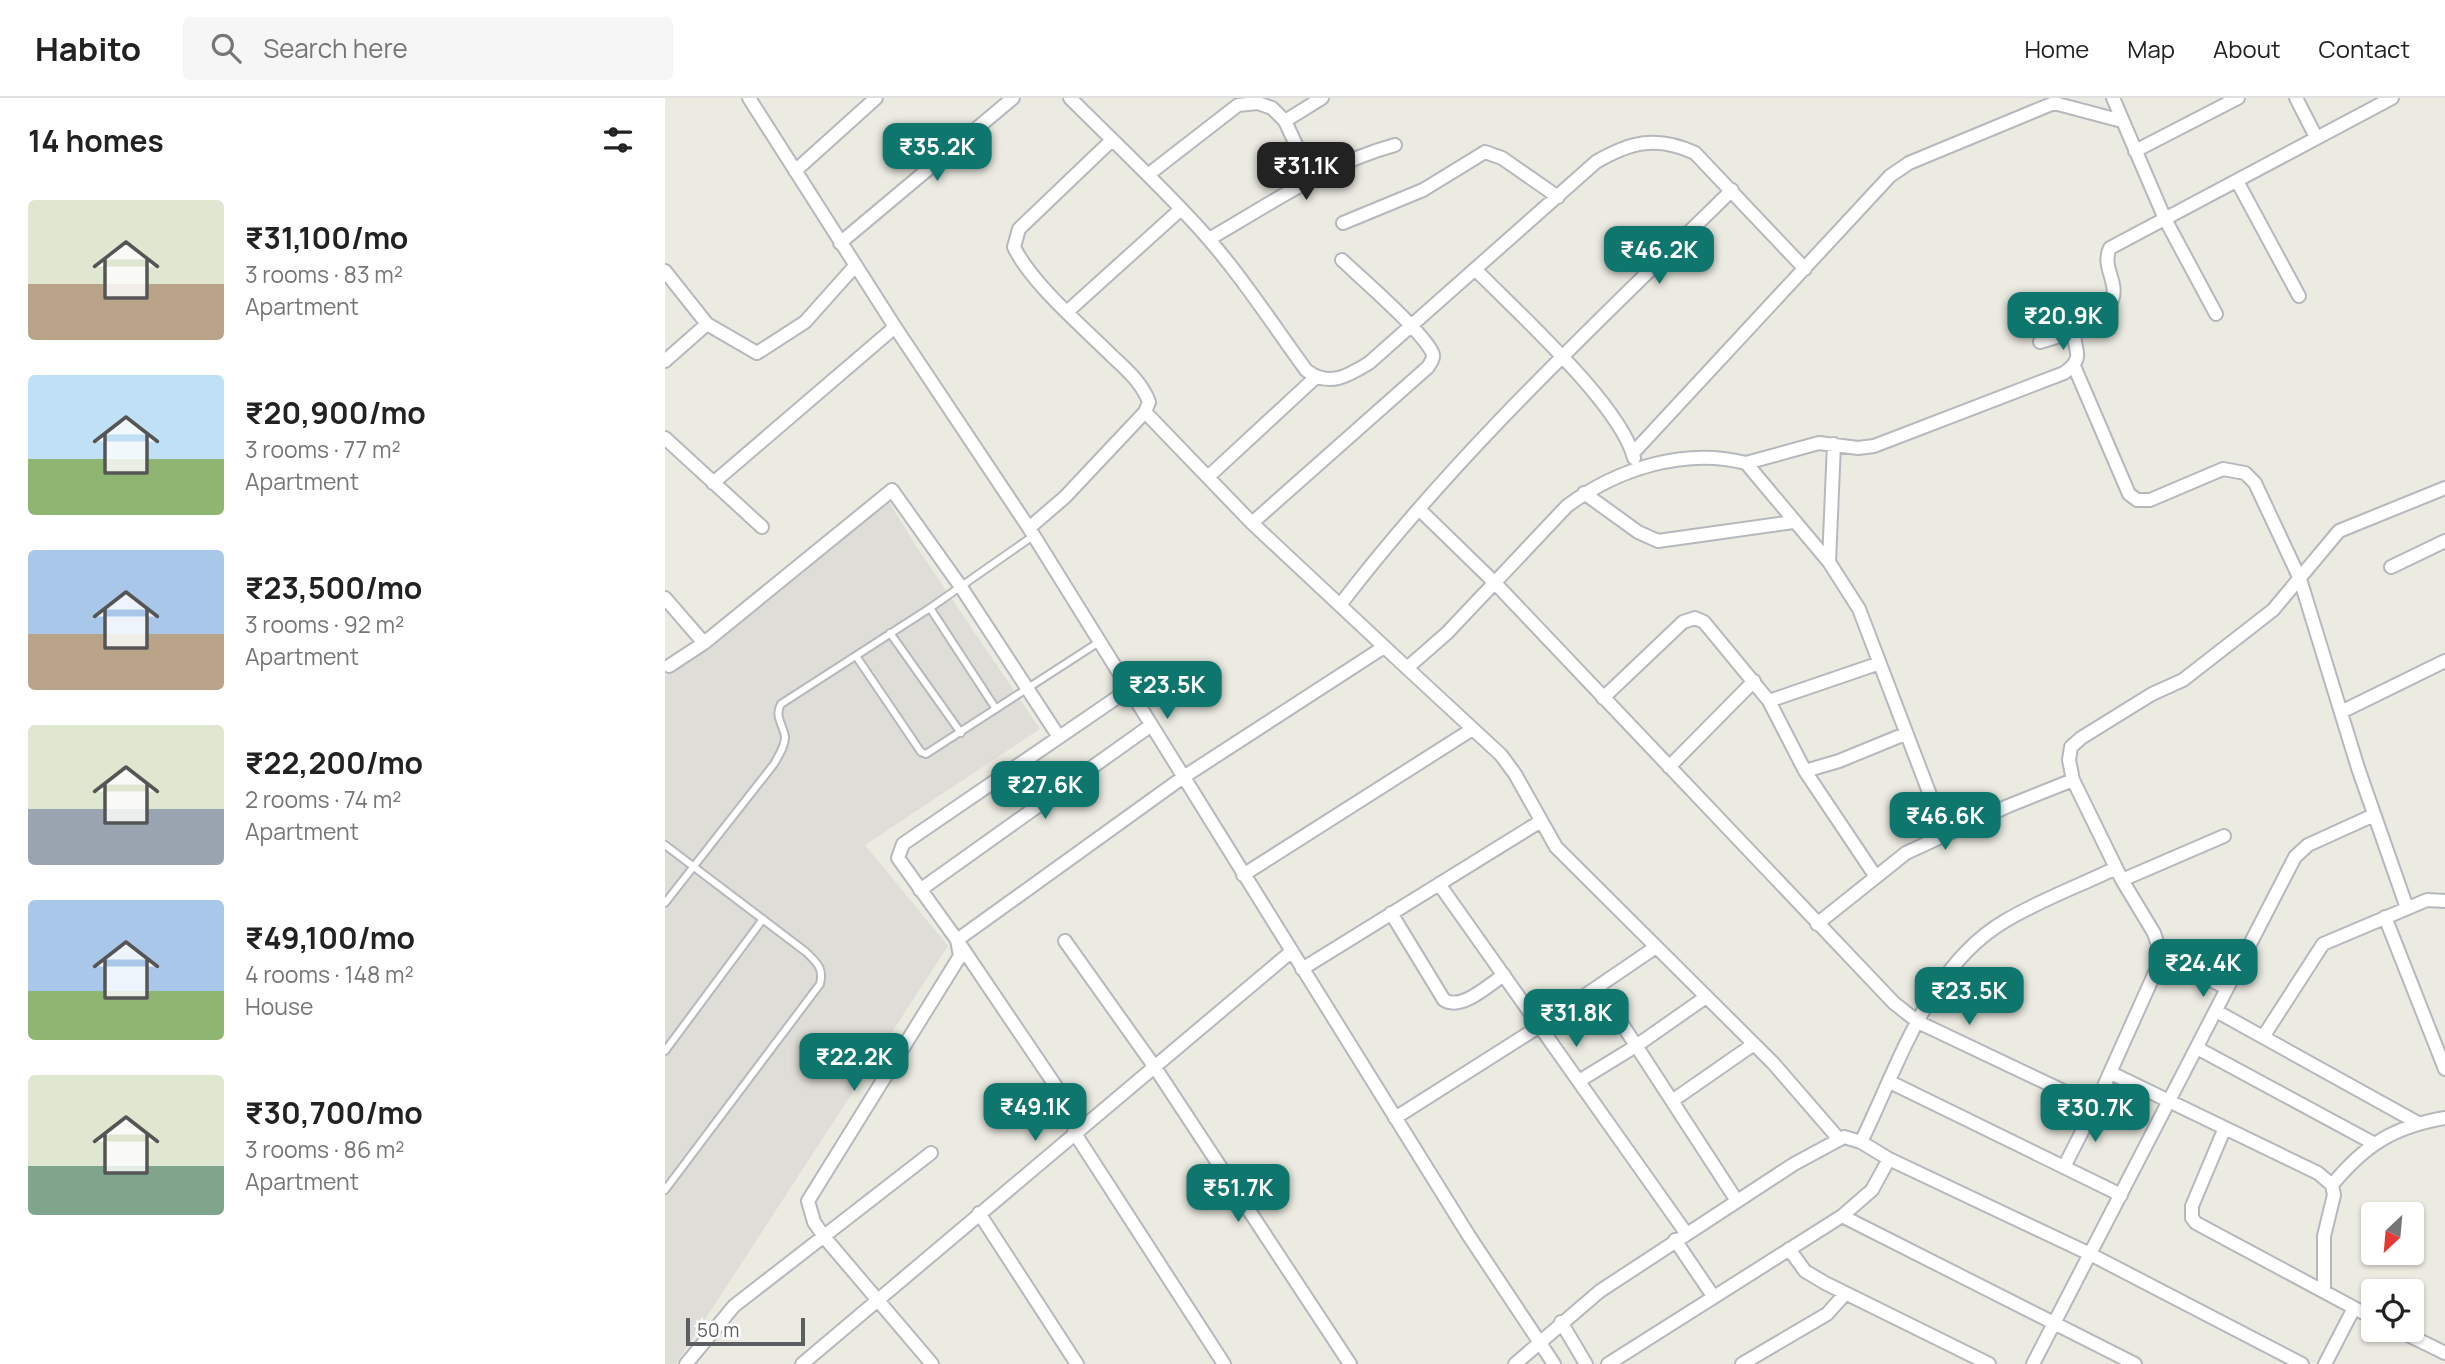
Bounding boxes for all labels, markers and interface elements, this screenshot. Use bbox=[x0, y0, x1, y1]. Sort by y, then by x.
search box bbox=[183, 17, 673, 80]
text: Habito bbox=[35, 26, 141, 71]
icon: search bbox=[207, 29, 245, 67]
text: Search here bbox=[263, 30, 408, 66]
text: Home bbox=[2024, 32, 2089, 65]
text: Map bbox=[2127, 32, 2175, 65]
text: About bbox=[2213, 32, 2281, 65]
text: Contact bbox=[2319, 32, 2410, 65]
text: 14 homes bbox=[28, 120, 164, 161]
icon: filters bbox=[599, 121, 637, 159]
pin: ₹35.2K bbox=[880, 123, 994, 183]
text: ₹35.2K bbox=[899, 130, 975, 162]
pin: ₹31.1K bbox=[1249, 142, 1363, 202]
text: ₹31.1K bbox=[1273, 149, 1339, 181]
text: ₹31,100/mo bbox=[245, 217, 408, 258]
pin: ₹46.2K bbox=[1602, 226, 1716, 286]
icon: home bbox=[84, 228, 168, 312]
text: ₹46.2K bbox=[1620, 233, 1698, 265]
text: 3 rooms · 83 m² bbox=[245, 258, 403, 290]
text: Apartment bbox=[245, 290, 359, 322]
pin: ₹20.9K bbox=[2006, 292, 2120, 352]
text: ₹20.9K bbox=[2023, 299, 2103, 331]
text: ₹20,900/mo bbox=[245, 392, 426, 433]
icon: home bbox=[84, 403, 168, 487]
text: 3 rooms · 77 m² bbox=[245, 433, 401, 465]
text: Apartment bbox=[245, 465, 359, 497]
text: ₹23,500/mo bbox=[245, 567, 422, 608]
icon: home bbox=[84, 578, 168, 662]
text: 3 rooms · 92 m² bbox=[245, 608, 404, 640]
text: Apartment bbox=[245, 640, 359, 672]
pin: ₹23.5K bbox=[1110, 662, 1224, 721]
text: ₹23.5K bbox=[1129, 668, 1205, 700]
text: ₹22,200/mo bbox=[245, 742, 423, 783]
icon: home bbox=[84, 753, 168, 837]
pin: ₹27.6K bbox=[988, 762, 1102, 821]
text: ₹27.6K bbox=[1007, 768, 1083, 800]
text: 2 rooms · 74 m² bbox=[245, 783, 401, 815]
pin: ₹46.6K bbox=[1888, 792, 2002, 852]
text: ₹46.6K bbox=[1906, 799, 1984, 831]
text: Apartment bbox=[245, 815, 359, 847]
text: ₹49,100/mo bbox=[245, 917, 415, 958]
icon: home bbox=[84, 928, 168, 1012]
pin: ₹24.4K bbox=[2146, 940, 2260, 999]
text: ₹24.4K bbox=[2165, 946, 2241, 978]
text: 4 rooms · 148 m² bbox=[245, 958, 414, 990]
pin: ₹23.5K bbox=[1912, 968, 2026, 1027]
text: ₹23.5K bbox=[1931, 974, 2007, 1006]
text: House bbox=[245, 990, 314, 1022]
pin: ₹31.8K bbox=[1519, 990, 1633, 1049]
text: ₹31.8K bbox=[1540, 996, 1612, 1028]
pin: ₹22.2K bbox=[797, 1034, 911, 1093]
text: ₹22.2K bbox=[815, 1040, 893, 1072]
pin: ₹49.1K bbox=[978, 1084, 1092, 1143]
pin: ₹30.7K bbox=[2038, 1084, 2152, 1144]
text: ₹49.1K bbox=[1000, 1090, 1071, 1122]
text: ₹30.7K bbox=[2057, 1091, 2133, 1123]
text: ₹30,700/mo bbox=[245, 1092, 423, 1133]
icon: home bbox=[84, 1103, 168, 1187]
text: 3 rooms · 86 m² bbox=[245, 1133, 405, 1165]
pin: ₹51.7K bbox=[1181, 1164, 1295, 1224]
text: Apartment bbox=[245, 1165, 359, 1197]
text: ₹51.7K bbox=[1203, 1171, 1273, 1203]
north arrow bbox=[2361, 1202, 2424, 1265]
map controls bbox=[2361, 1202, 2424, 1342]
button: locate bbox=[2361, 1279, 2424, 1342]
scale bar bbox=[686, 1315, 805, 1347]
text: 50 m bbox=[697, 1317, 739, 1343]

